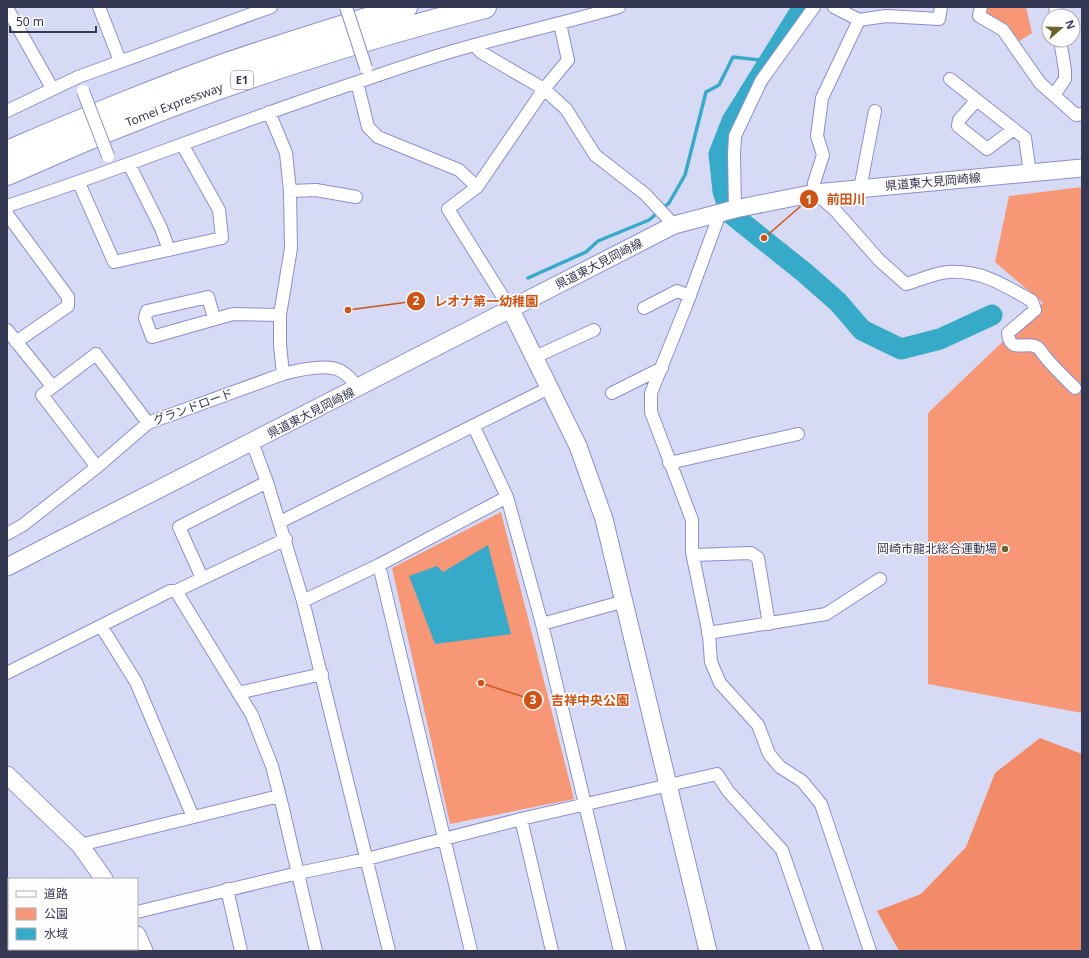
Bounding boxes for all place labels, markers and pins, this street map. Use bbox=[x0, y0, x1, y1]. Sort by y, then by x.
callout: 前田川 bbox=[799, 187, 874, 212]
callout: レオナ第一幼稚園 bbox=[406, 289, 546, 314]
place label: 岡崎市龍北総合運動場 bbox=[877, 540, 997, 557]
marker: 岡崎市龍北総合運動場 bbox=[1000, 544, 1010, 554]
callout: 吉祥中央公園 bbox=[523, 688, 637, 713]

